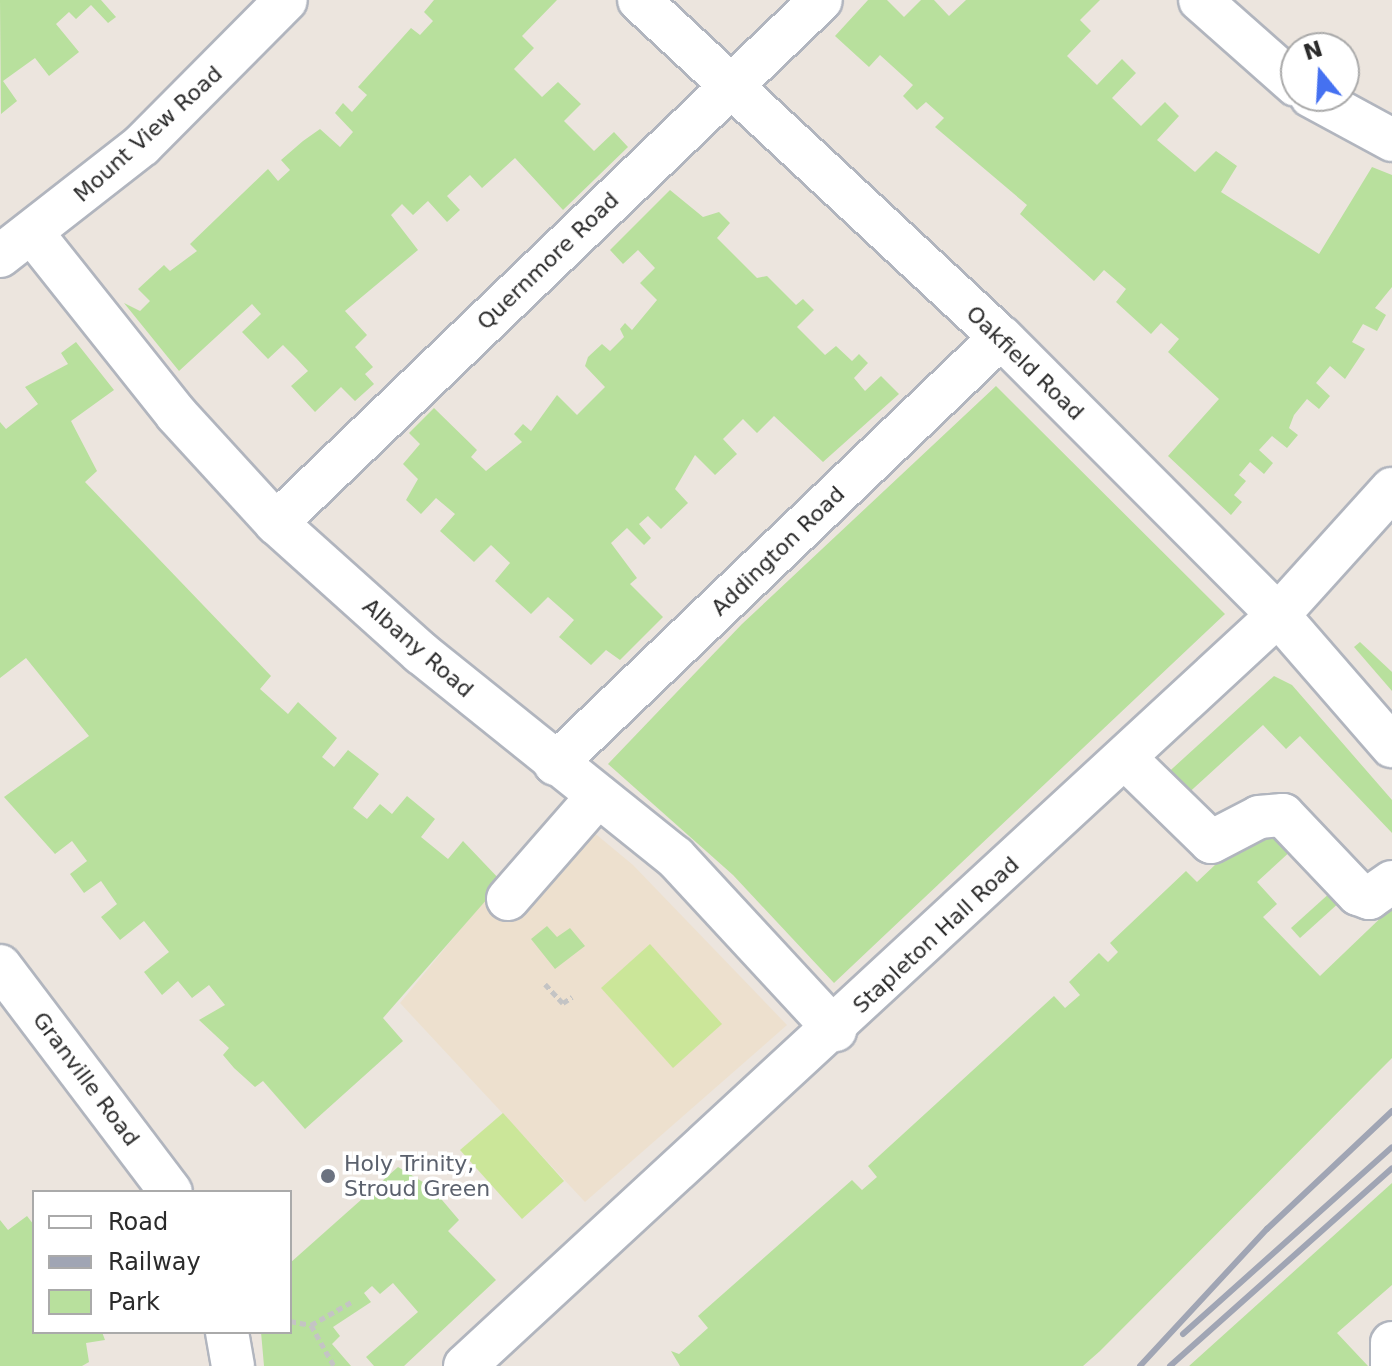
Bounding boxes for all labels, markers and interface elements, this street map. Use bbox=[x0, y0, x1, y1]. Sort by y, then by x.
north arrow bbox=[1280, 32, 1360, 112]
text: N bbox=[1300, 36, 1326, 65]
street label: Mount View Road bbox=[68, 61, 228, 207]
street label: Quernmore Road bbox=[472, 187, 624, 335]
street label: Oakfield Road bbox=[961, 300, 1089, 426]
street label: Addington Road bbox=[706, 481, 850, 621]
street label: Albany Road bbox=[357, 593, 479, 703]
street label: Stapleton Hall Road bbox=[848, 851, 1024, 1019]
street label: Granville Road bbox=[27, 1007, 145, 1151]
place label: Holy Trinity, Stroud Green bbox=[344, 1150, 490, 1202]
marker: Holy Trinity, Stroud Green bbox=[319, 1167, 337, 1185]
legend bbox=[32, 1190, 292, 1334]
text: Road bbox=[108, 1208, 168, 1236]
text: Railway bbox=[108, 1248, 201, 1276]
text: Park bbox=[108, 1288, 160, 1316]

